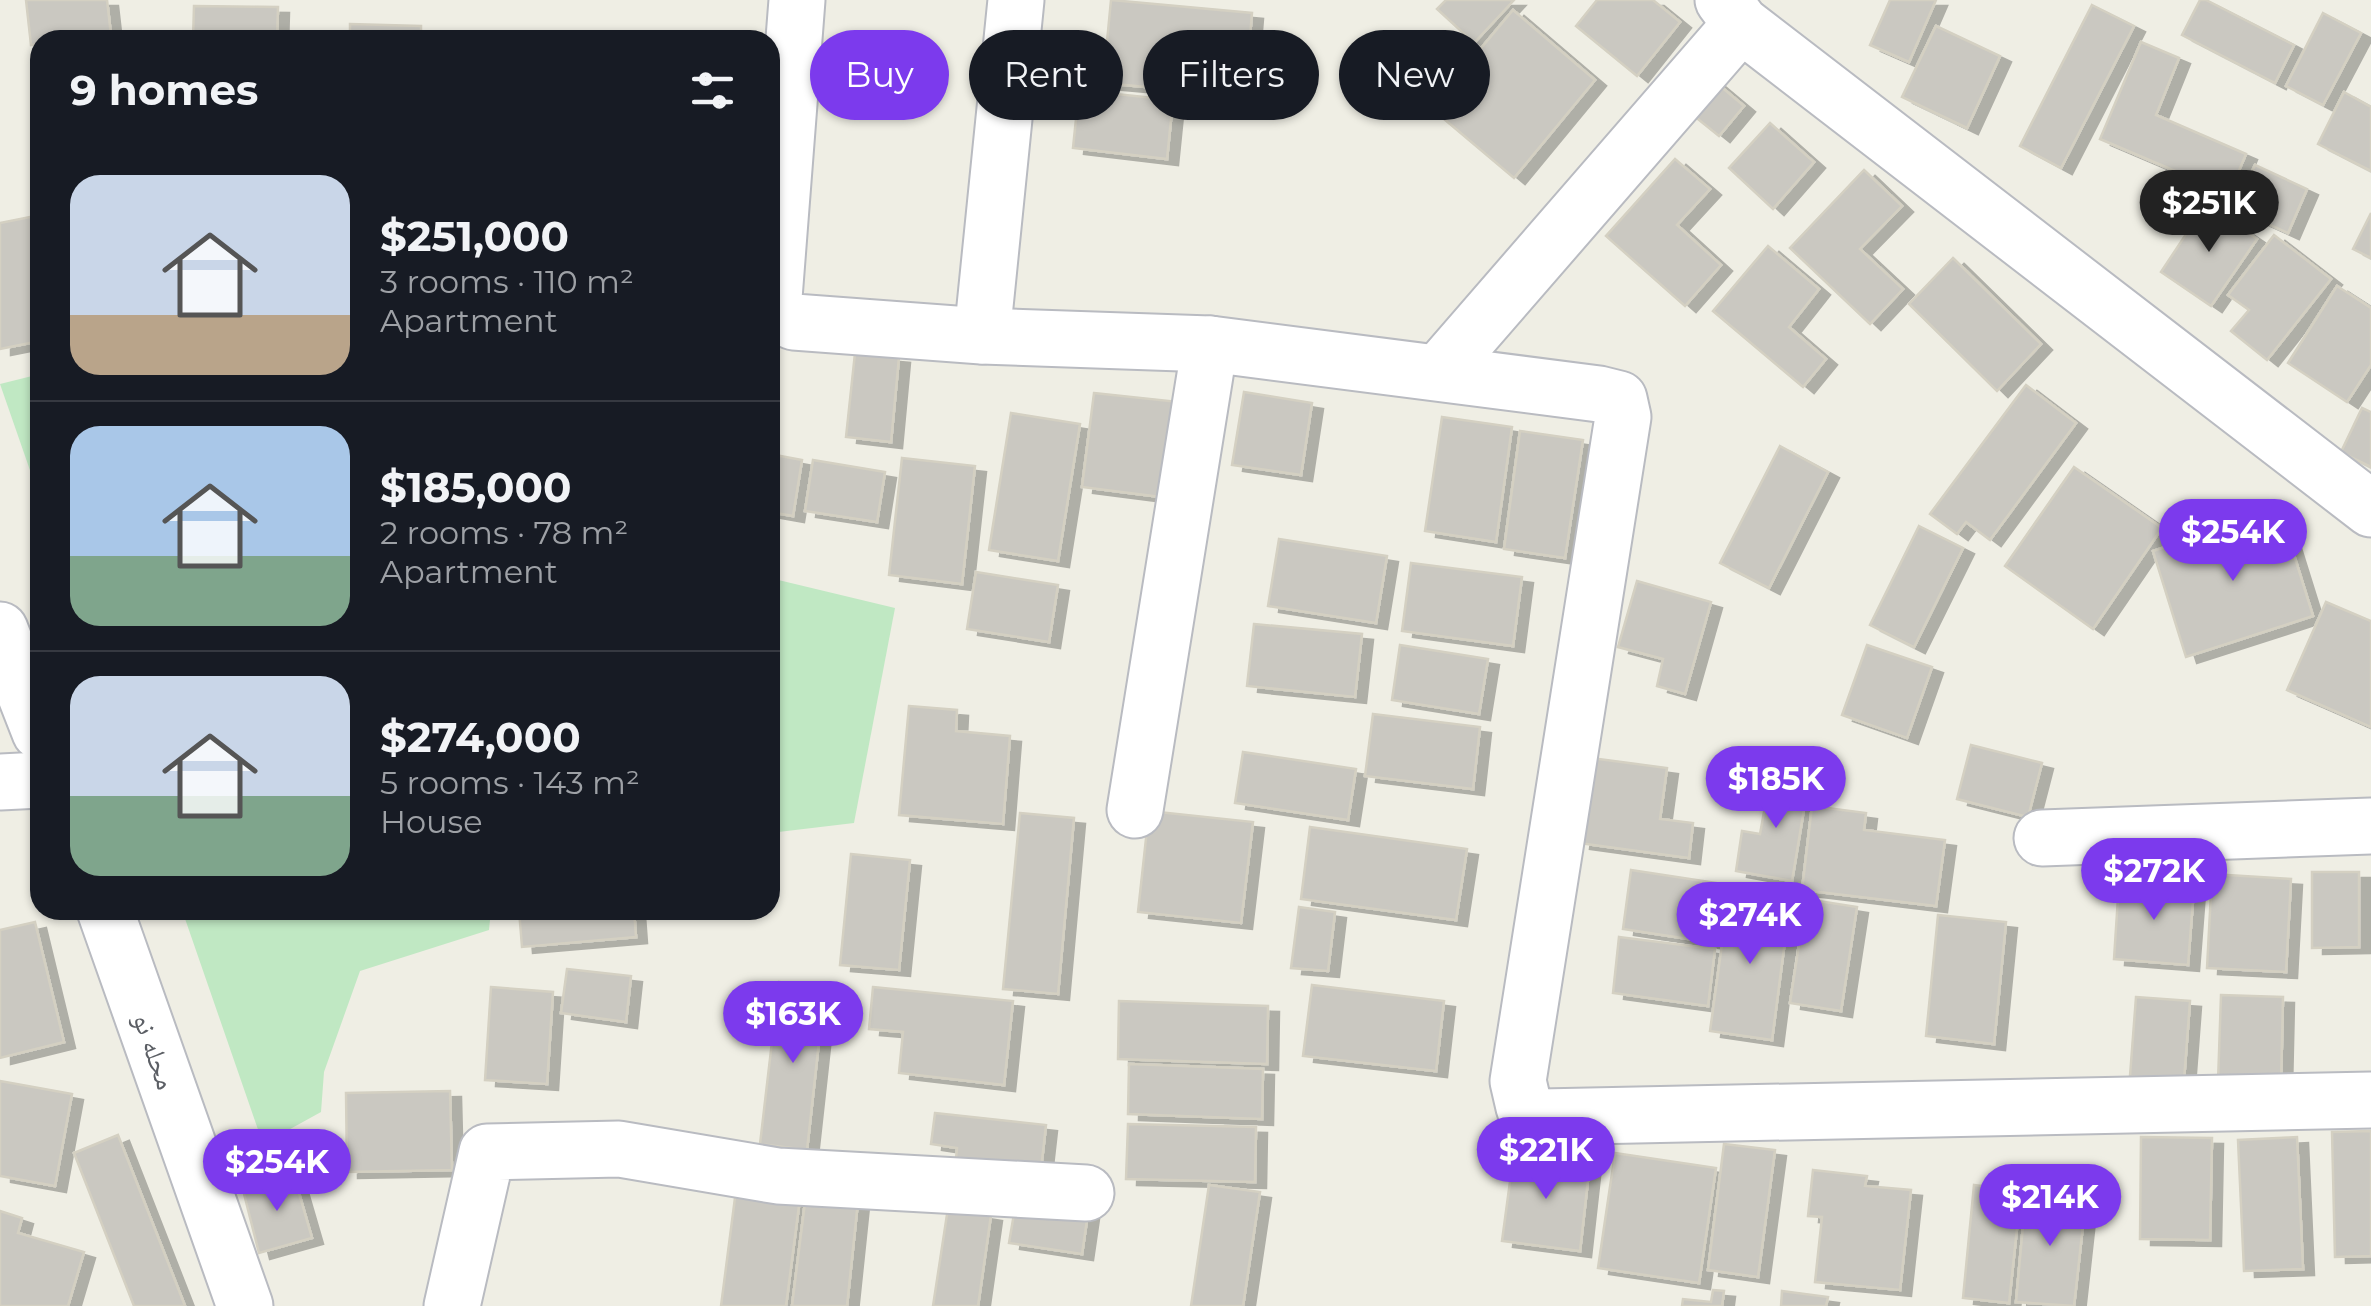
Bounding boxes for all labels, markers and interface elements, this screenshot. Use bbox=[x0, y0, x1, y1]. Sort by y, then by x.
chip: Buy bbox=[810, 30, 949, 120]
chip: Rent bbox=[969, 30, 1123, 120]
chip: Filters bbox=[1143, 30, 1319, 120]
chip: New bbox=[1339, 30, 1490, 120]
icon: filters bbox=[685, 63, 740, 118]
text: 9 homes bbox=[70, 64, 258, 116]
pin: $251K bbox=[2139, 170, 2279, 255]
text: $251K bbox=[2162, 183, 2256, 222]
text: $251,000 bbox=[380, 210, 569, 262]
icon: home bbox=[150, 215, 270, 335]
text: 3 rooms · 110 m² bbox=[380, 262, 634, 301]
text: Apartment bbox=[380, 301, 558, 340]
text: $185,000 bbox=[380, 461, 572, 513]
icon: home bbox=[150, 466, 270, 586]
pin: $254K bbox=[2163, 499, 2303, 584]
text: $254K bbox=[2181, 512, 2285, 551]
text: 2 rooms · 78 m² bbox=[380, 513, 628, 552]
text: Apartment bbox=[380, 552, 558, 591]
text: $274,000 bbox=[380, 711, 581, 763]
icon: home bbox=[150, 716, 270, 836]
pin: $185K bbox=[1706, 746, 1846, 831]
text: $185K bbox=[1728, 759, 1824, 798]
text: 5 rooms · 143 m² bbox=[380, 763, 640, 802]
text: House bbox=[380, 802, 483, 841]
pin: $272K bbox=[2084, 838, 2224, 923]
text: $272K bbox=[2103, 851, 2205, 890]
pin: $274K bbox=[1680, 882, 1820, 967]
text: $274K bbox=[1699, 895, 1801, 934]
pin: $163K bbox=[723, 981, 863, 1066]
text: $163K bbox=[745, 994, 841, 1033]
street label: محله نو bbox=[126, 1008, 184, 1094]
pin: $221K bbox=[1476, 1117, 1616, 1202]
pin: $254K bbox=[207, 1129, 347, 1214]
text: $221K bbox=[1499, 1130, 1593, 1169]
text: $254K bbox=[225, 1142, 329, 1181]
pin: $214K bbox=[1980, 1164, 2120, 1249]
text: $214K bbox=[2001, 1177, 2099, 1216]

